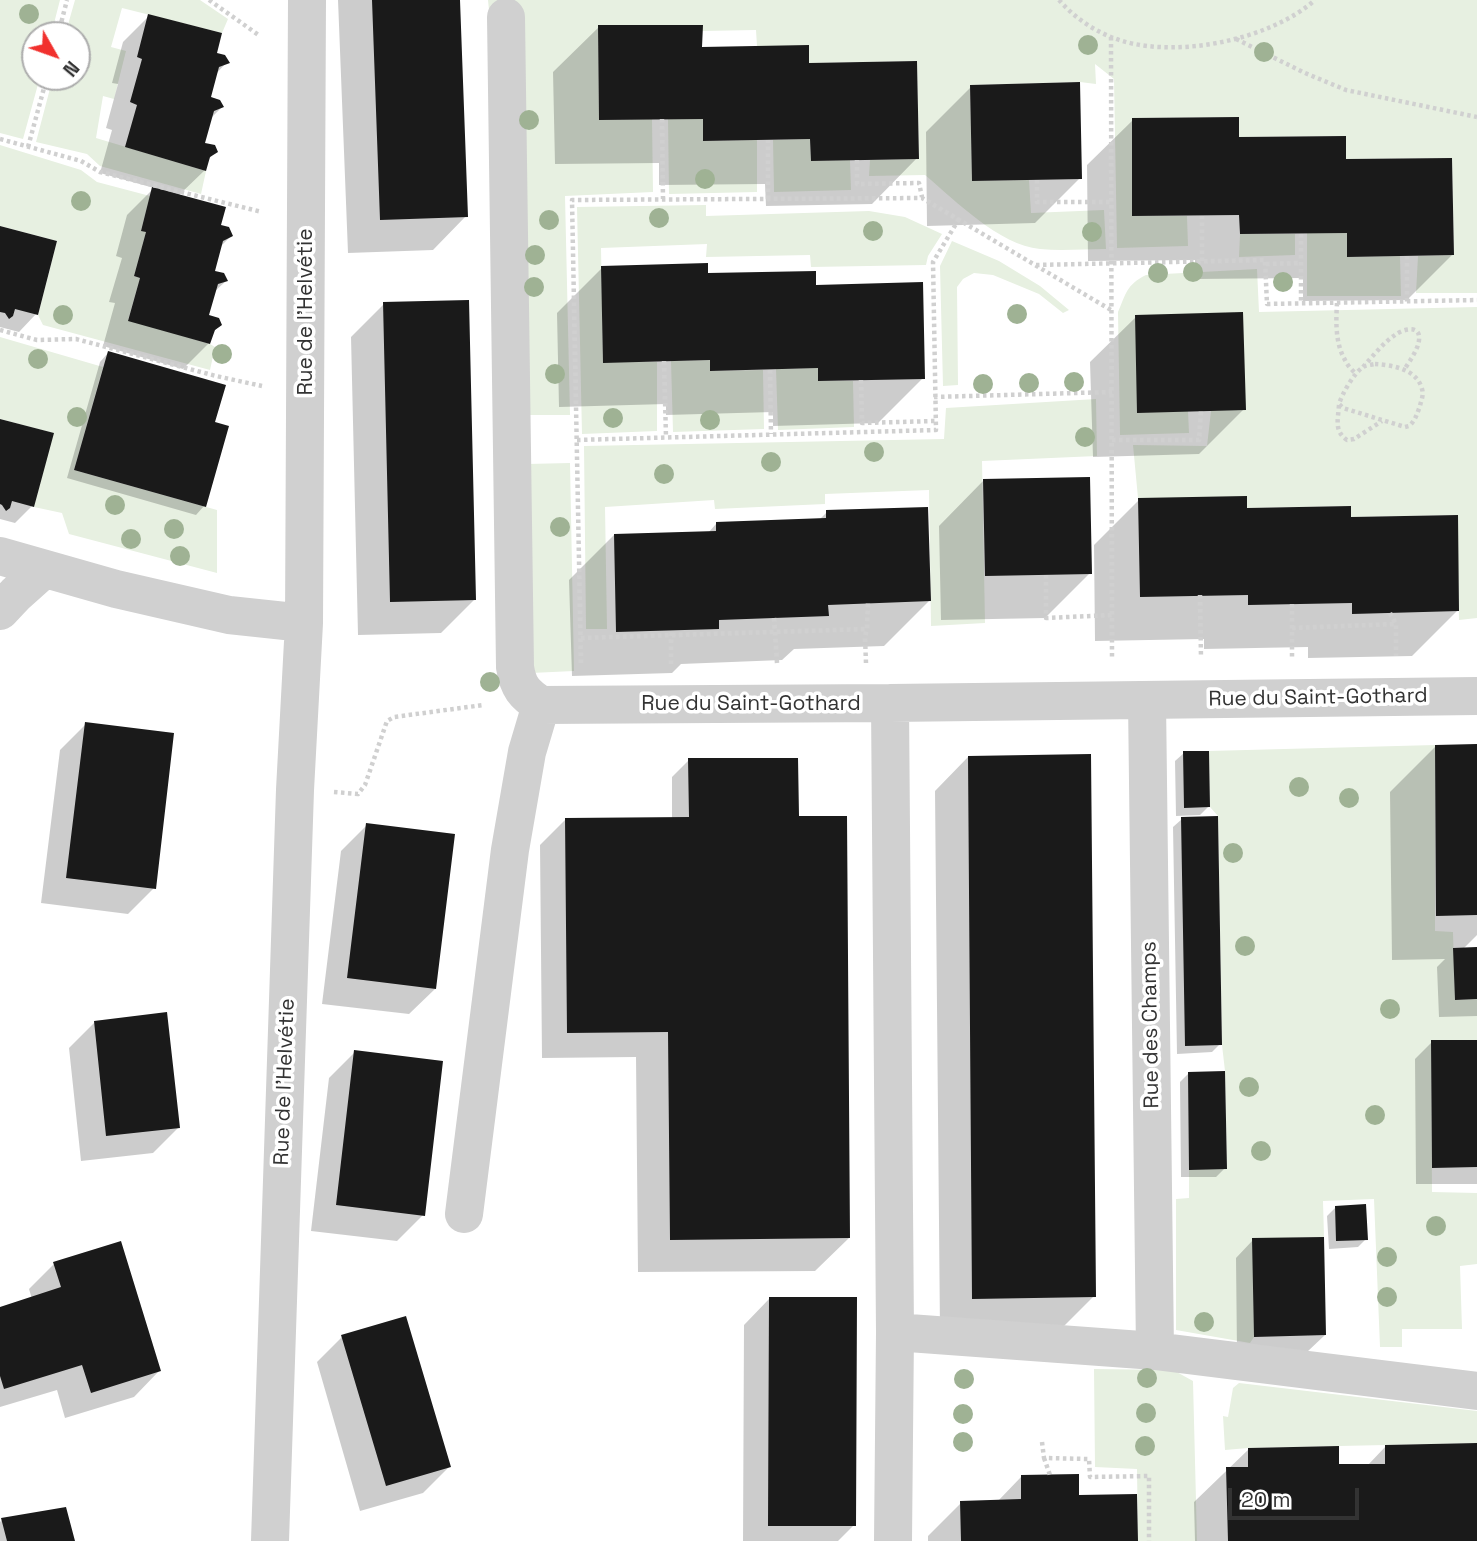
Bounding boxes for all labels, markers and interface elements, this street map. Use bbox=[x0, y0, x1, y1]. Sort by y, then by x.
north arrow bbox=[21, 21, 91, 91]
text: N bbox=[57, 56, 85, 81]
street label: Rue de l'Helvétie bbox=[293, 228, 319, 396]
street label: Rue du Saint-Gothard bbox=[1208, 683, 1428, 713]
street label: Rue du Saint-Gothard bbox=[641, 691, 861, 717]
street label: Rue des Champs bbox=[1137, 941, 1165, 1109]
street label: Rue de l'Helvétie bbox=[269, 998, 301, 1166]
scale bar bbox=[1232, 1474, 1363, 1518]
text: 20 m bbox=[1241, 1486, 1291, 1513]

